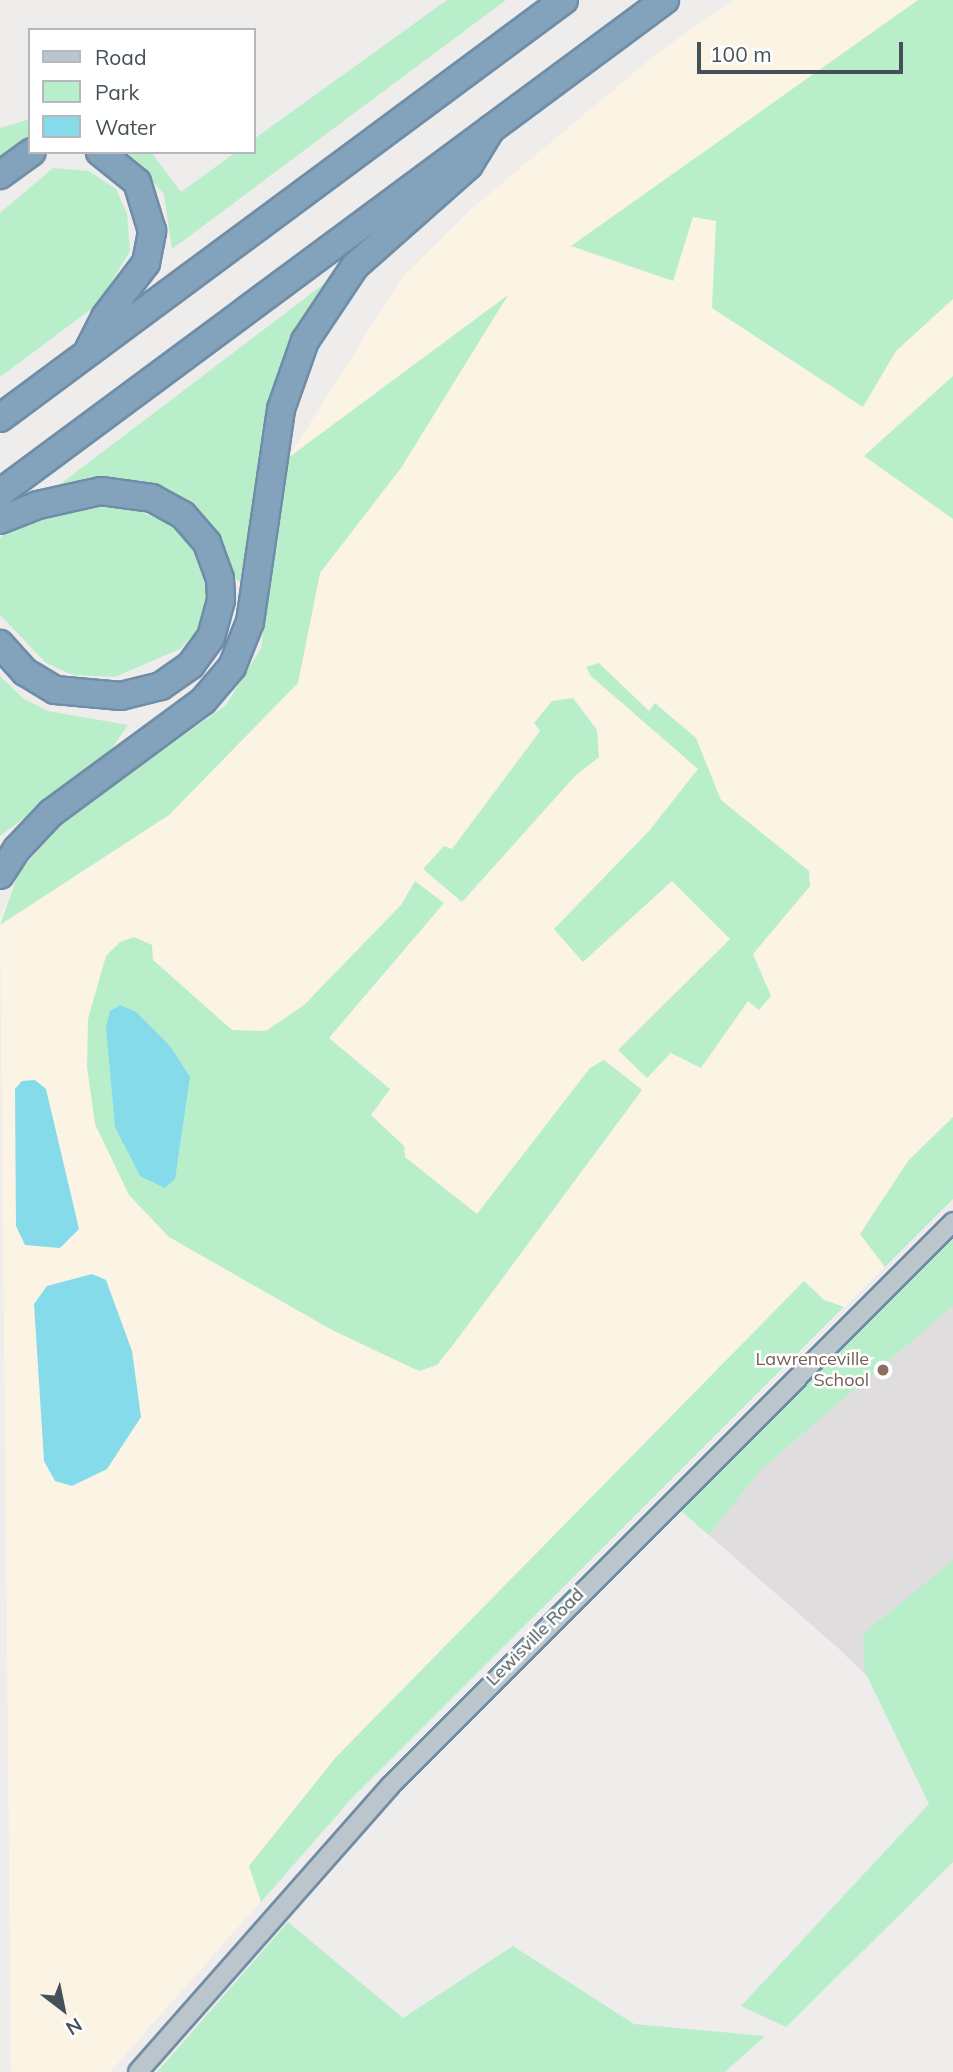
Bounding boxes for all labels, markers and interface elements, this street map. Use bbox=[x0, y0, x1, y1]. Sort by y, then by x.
legend bbox=[28, 28, 256, 154]
scale bar bbox=[701, 28, 908, 72]
text: 100 m bbox=[710, 41, 772, 67]
text: Road bbox=[95, 44, 146, 70]
text: Park bbox=[95, 79, 139, 105]
text: Water bbox=[95, 114, 156, 140]
place label: Lawrenceville School bbox=[755, 1349, 869, 1392]
marker: Lawrenceville School bbox=[875, 1362, 891, 1378]
street label: Lewisville Road bbox=[482, 1584, 588, 1690]
north arrow bbox=[28, 1974, 98, 2044]
text: N bbox=[62, 2013, 87, 2041]

